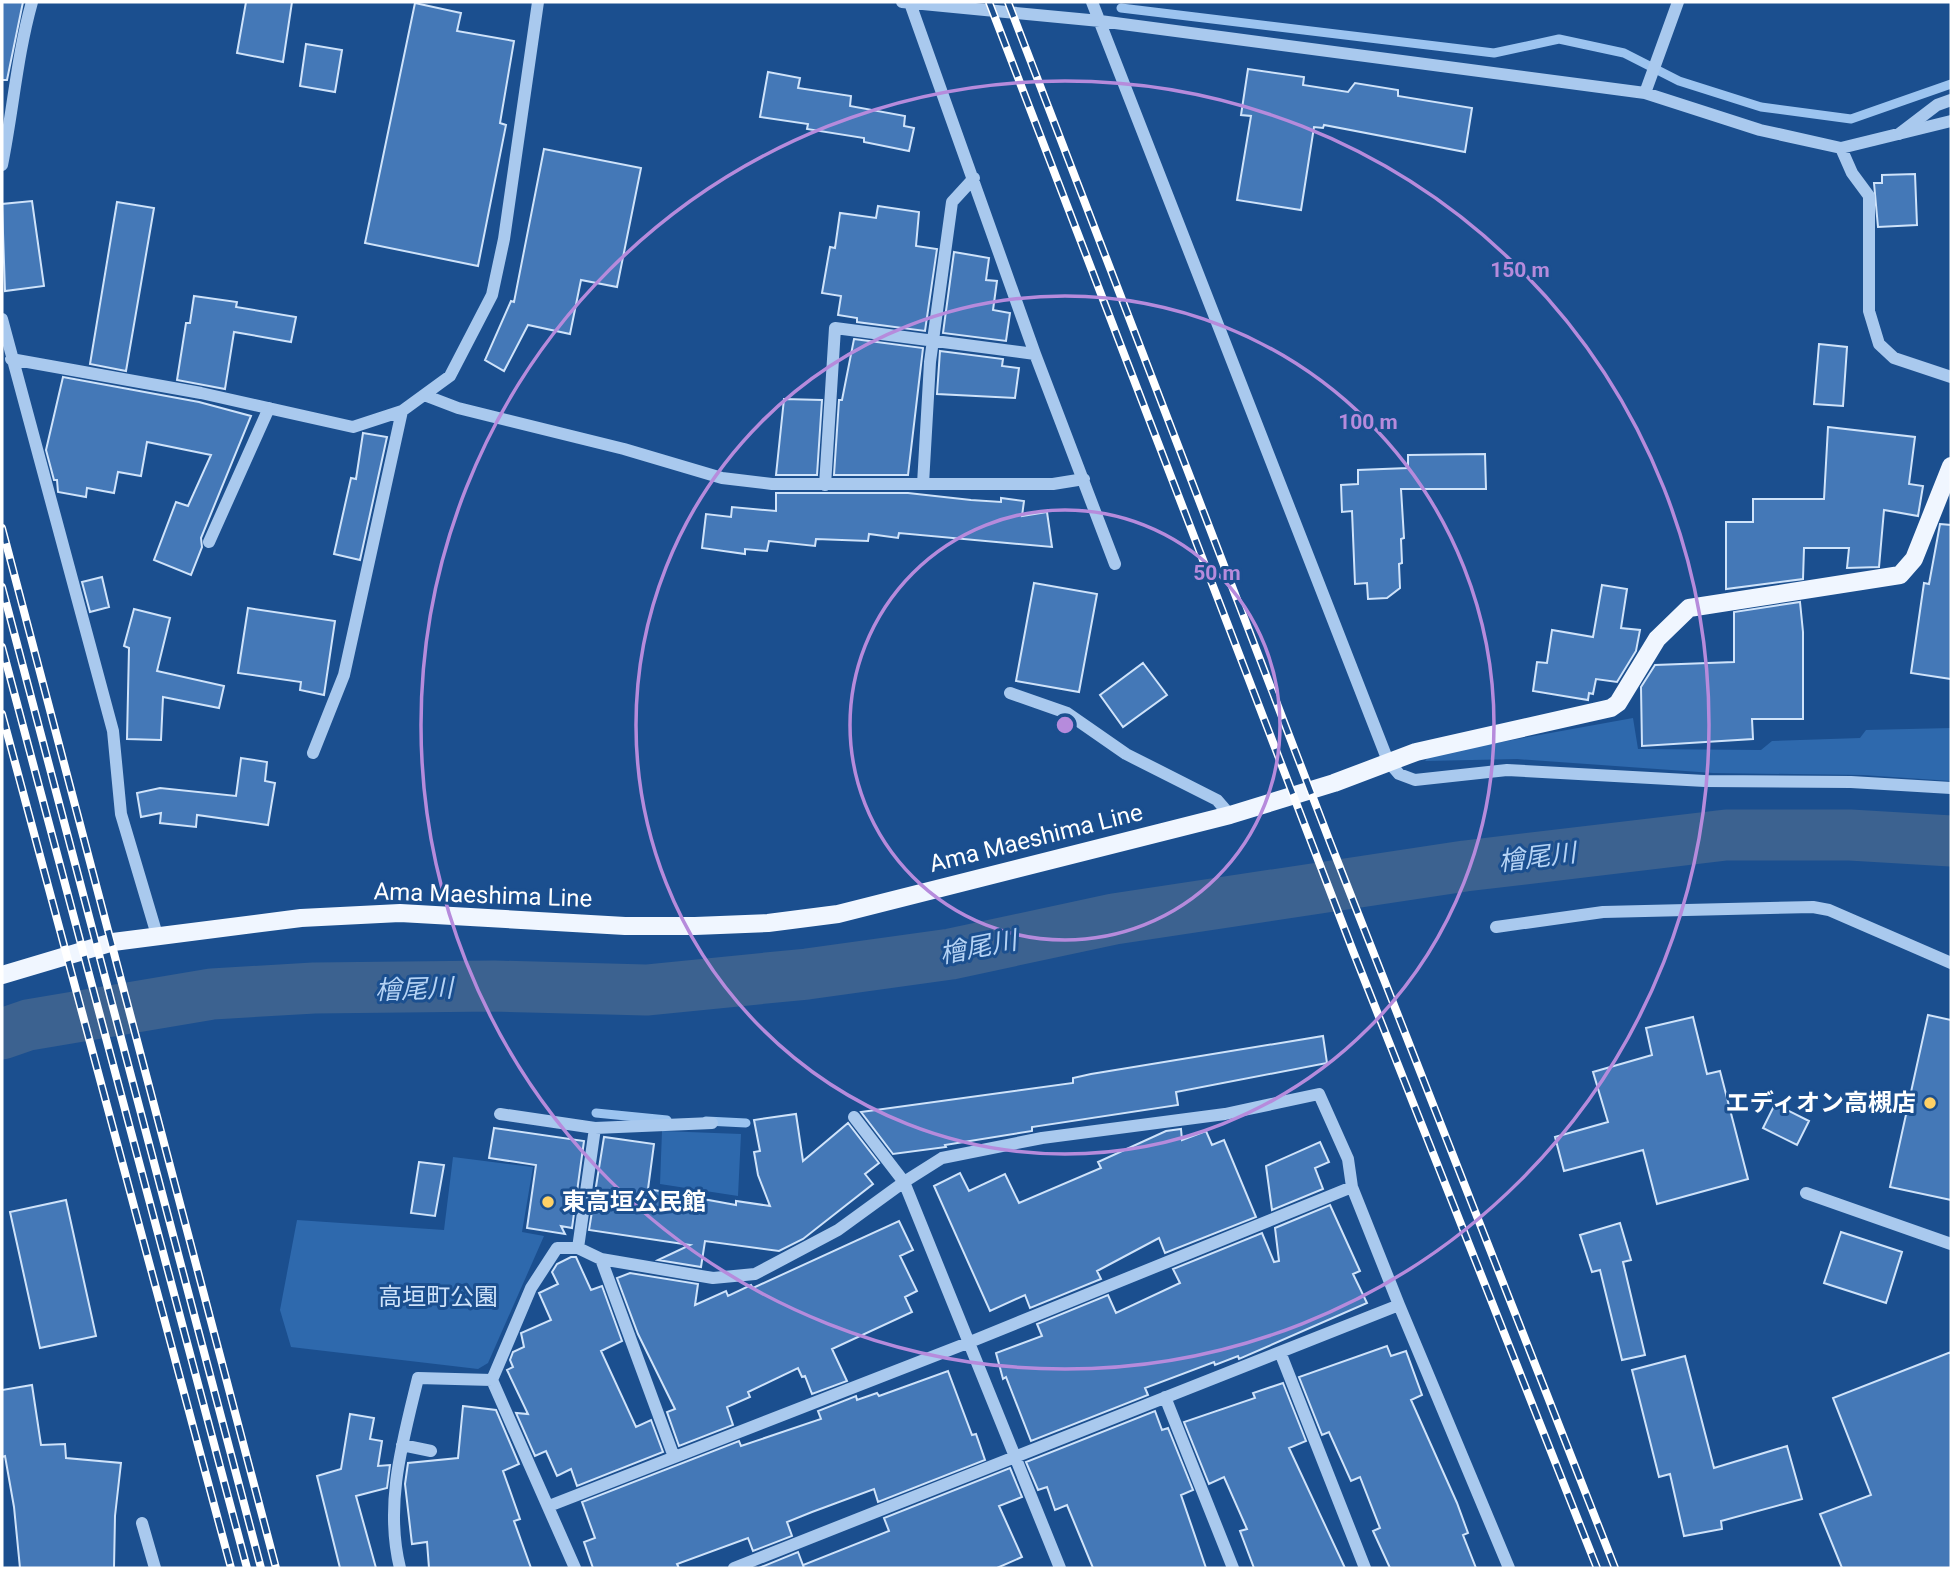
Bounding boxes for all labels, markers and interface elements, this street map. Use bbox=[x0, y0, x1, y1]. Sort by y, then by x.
text: 150 m bbox=[1490, 258, 1550, 282]
text: 100 m bbox=[1338, 410, 1398, 434]
text: 50 m bbox=[1193, 561, 1241, 585]
centre of rings bbox=[1053, 713, 1077, 737]
street label: Ama Maeshima Line bbox=[927, 798, 1145, 878]
water label: 檜尾川 bbox=[1496, 837, 1581, 877]
street label: Ama Maeshima Line bbox=[373, 877, 593, 913]
water label: 檜尾川 bbox=[937, 924, 1022, 969]
water label: 檜尾川 bbox=[374, 973, 456, 1005]
place label: エディオン高槻店 bbox=[1726, 1089, 1916, 1117]
marker: エディオン高槻店 bbox=[1922, 1095, 1938, 1111]
place label: 東高垣公民館 bbox=[562, 1188, 706, 1216]
marker: 東高垣公民館 bbox=[540, 1194, 556, 1210]
park label: 高垣町公園 bbox=[378, 1283, 498, 1311]

